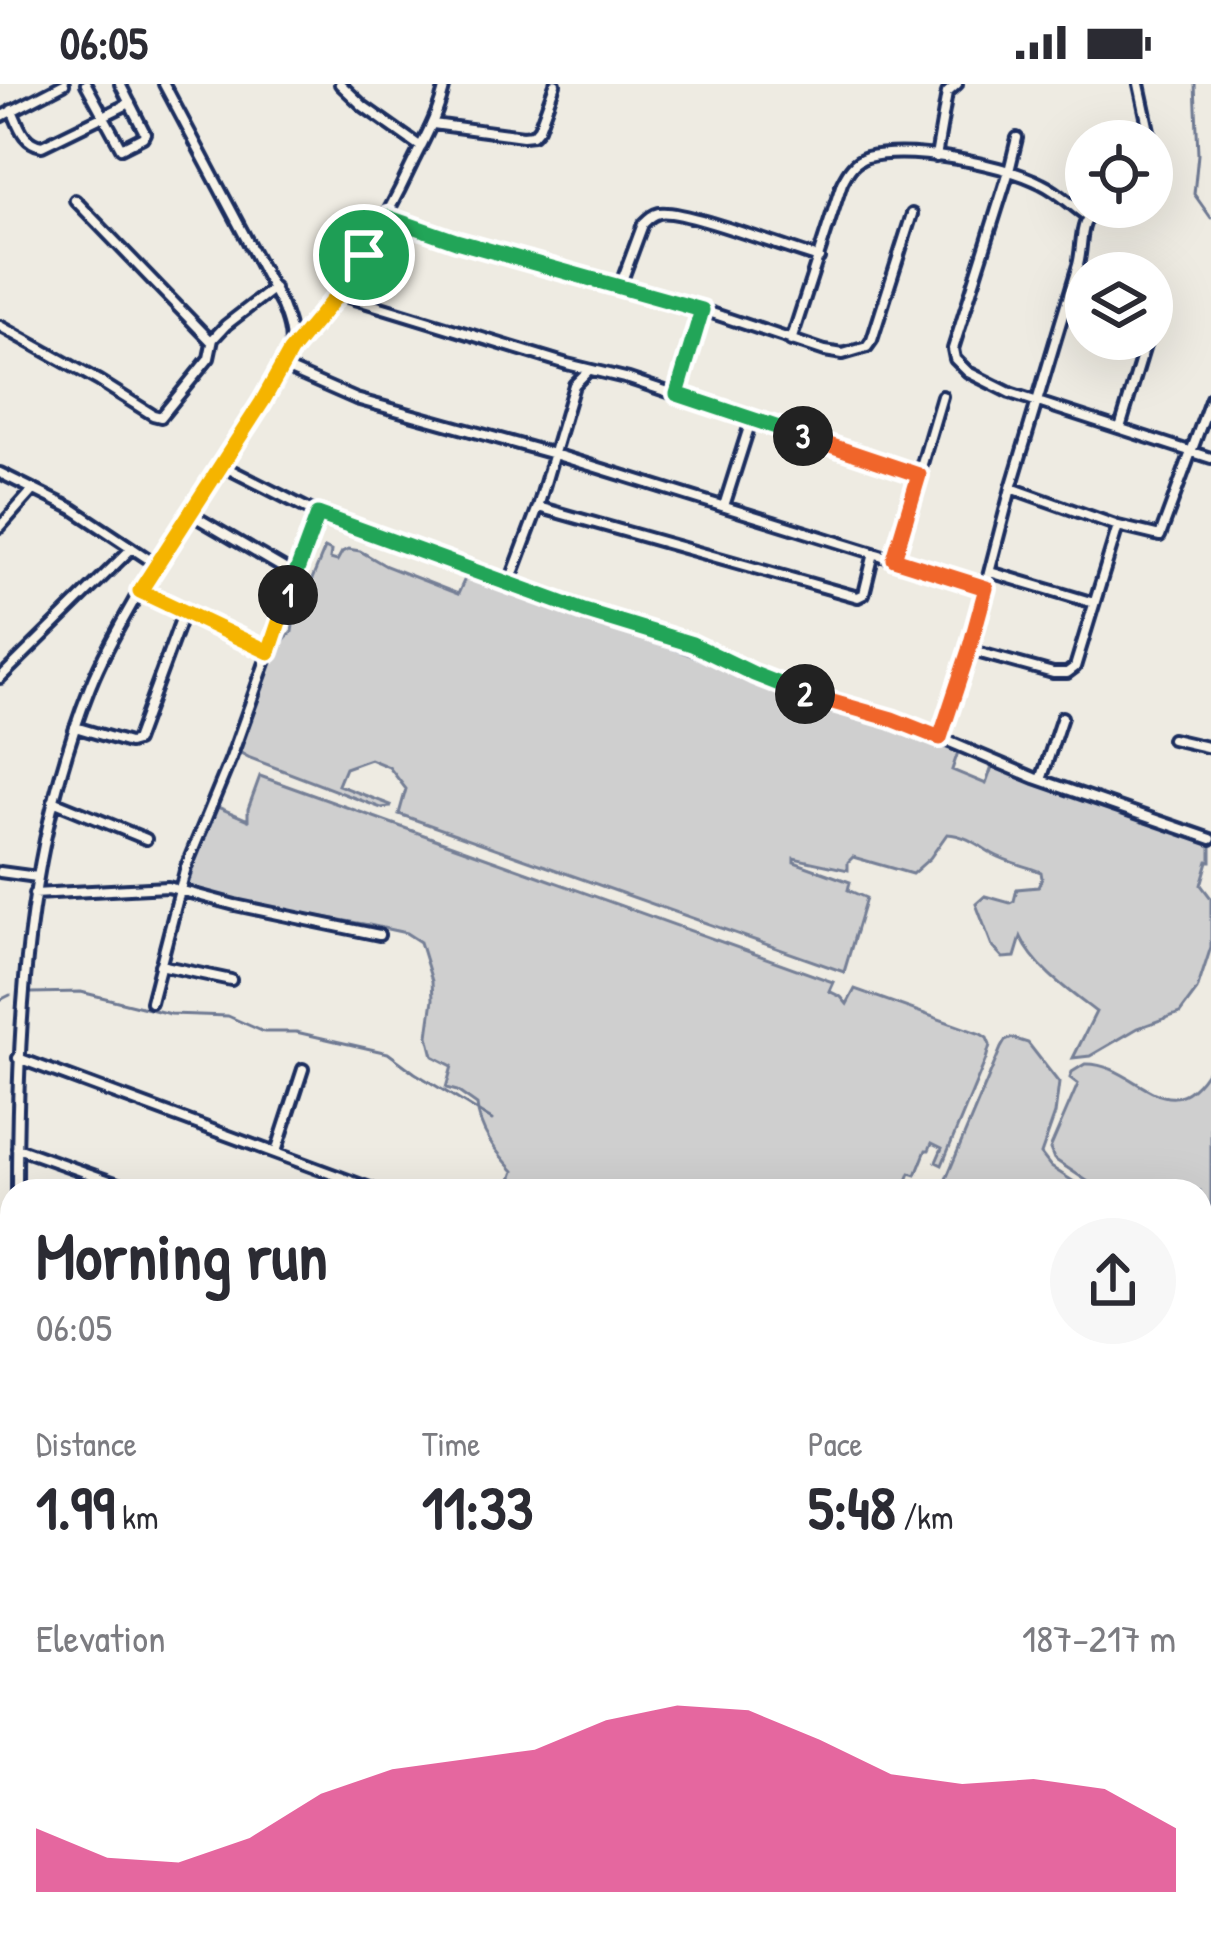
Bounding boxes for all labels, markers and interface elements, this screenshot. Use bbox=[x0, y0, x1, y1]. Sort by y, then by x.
text: 06:05 bbox=[60, 12, 148, 73]
map controls bbox=[1065, 120, 1173, 360]
button: locate bbox=[1065, 120, 1173, 228]
pin bbox=[313, 204, 415, 306]
icon: arrive bbox=[331, 222, 397, 288]
button: layers bbox=[1065, 252, 1173, 360]
pin: 3 bbox=[773, 406, 833, 466]
text: 3 bbox=[796, 414, 810, 458]
pin: 1 bbox=[258, 565, 318, 625]
text: 1 bbox=[282, 573, 294, 617]
pin: 2 bbox=[775, 664, 835, 724]
text: 2 bbox=[797, 672, 813, 716]
text: Morning run bbox=[36, 1210, 328, 1300]
button: share bbox=[1050, 1218, 1176, 1344]
text: 06:05 bbox=[36, 1300, 112, 1353]
text: Distance bbox=[36, 1422, 137, 1466]
text: Time bbox=[422, 1422, 480, 1466]
text: Pace bbox=[808, 1422, 863, 1466]
text: 1.99 bbox=[36, 1466, 115, 1548]
text: 11:33 bbox=[422, 1466, 533, 1548]
text: 5:48 bbox=[808, 1466, 896, 1548]
text: km bbox=[115, 1495, 158, 1539]
text: /km bbox=[896, 1495, 953, 1539]
text: Elevation bbox=[36, 1611, 166, 1664]
text: 187–217 m bbox=[1022, 1611, 1176, 1664]

